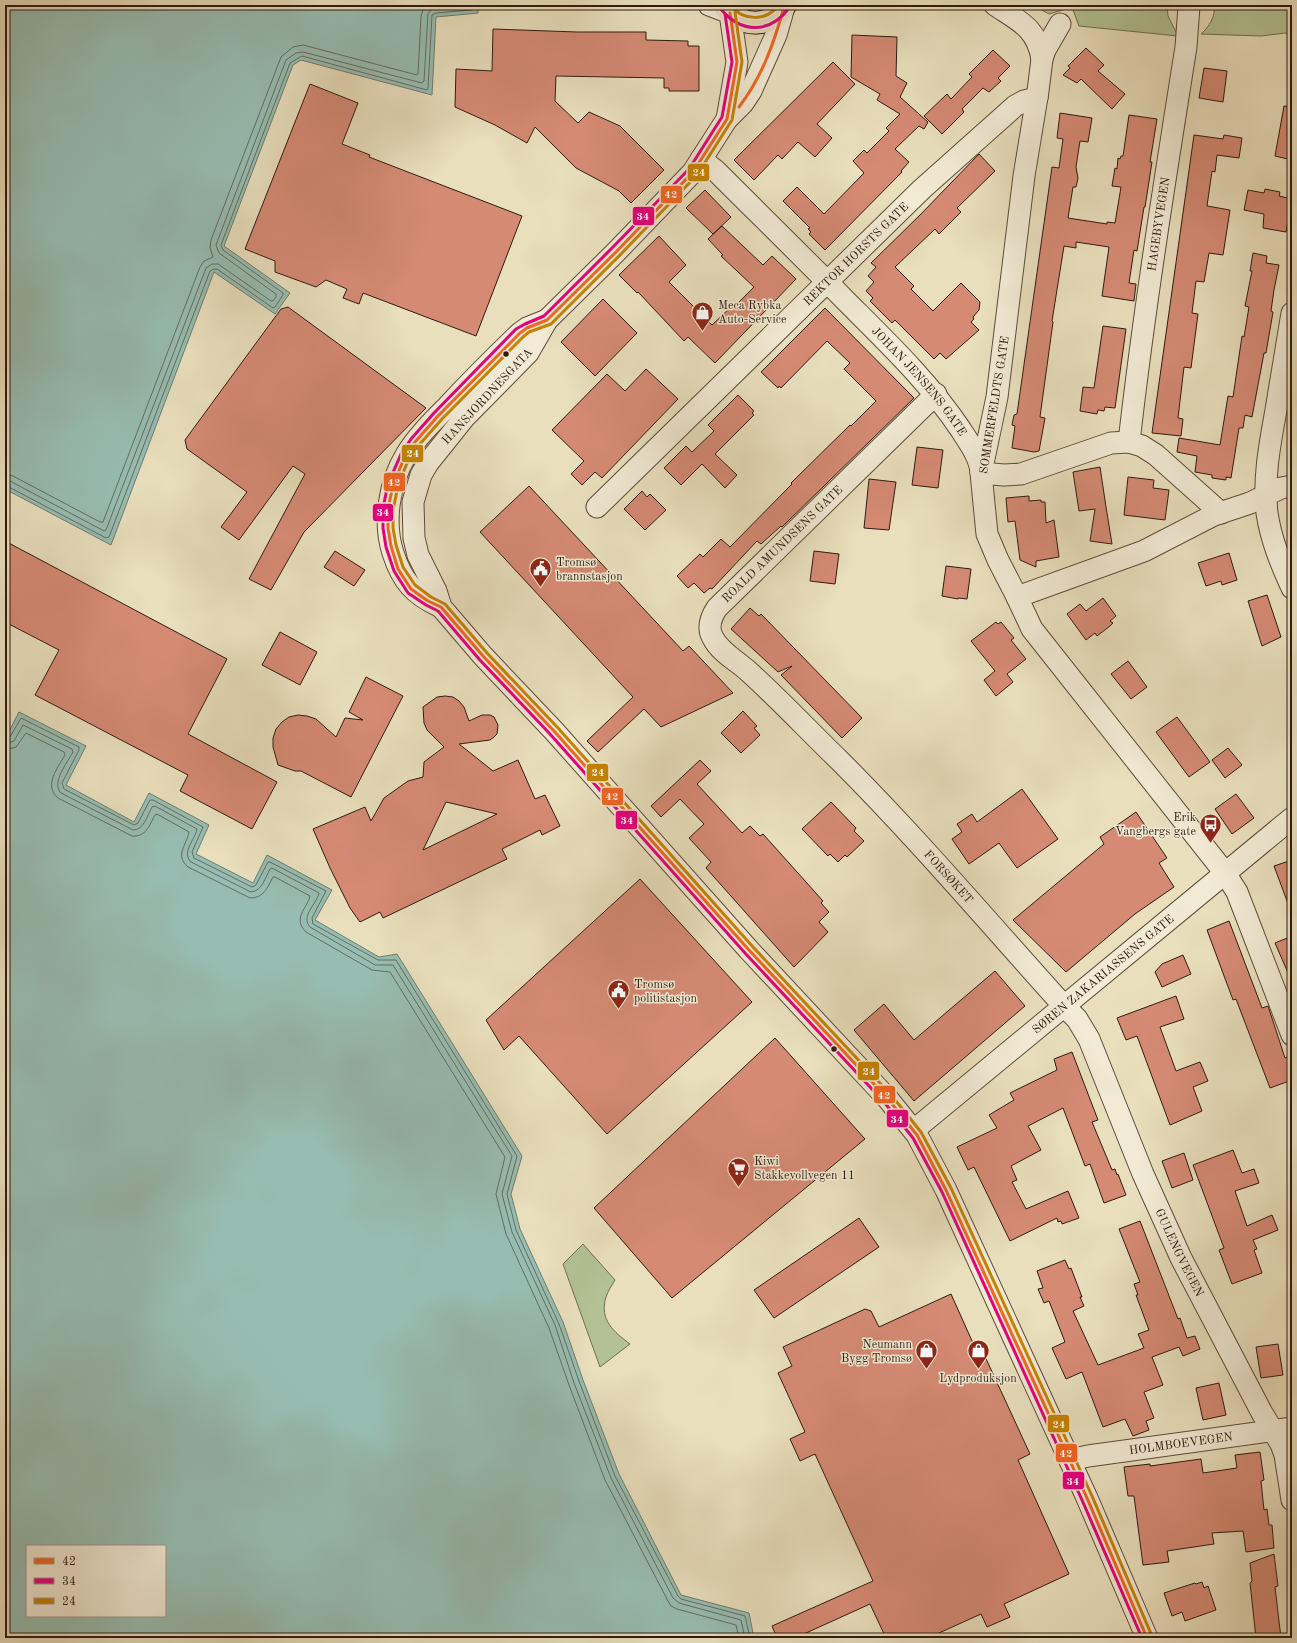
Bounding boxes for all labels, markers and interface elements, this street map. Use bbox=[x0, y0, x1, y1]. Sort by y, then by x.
line badge: 24 bbox=[687, 163, 710, 182]
text: 24 bbox=[693, 168, 705, 179]
street label: HAGEBYVEGEN bbox=[1146, 176, 1172, 272]
line badge: 42 bbox=[660, 185, 683, 204]
text: 42 bbox=[665, 190, 677, 201]
street label: REKTOR HORSTS GATE bbox=[802, 201, 911, 308]
line badge: 34 bbox=[632, 206, 655, 226]
text: 34 bbox=[637, 212, 649, 223]
shop icon: Meca Rybka Auto-Service bbox=[689, 299, 715, 332]
place label: Meca Rybka Auto-Service bbox=[718, 300, 787, 326]
street label: JOHAN JENSENS GATE bbox=[869, 325, 968, 438]
street label: SOMMERFELDTS GATE bbox=[978, 335, 1012, 475]
street label: HANSJORDNESGATA bbox=[440, 346, 535, 447]
unlabelled marker bbox=[501, 349, 511, 359]
line badge: 24 bbox=[401, 444, 424, 463]
text: 24 bbox=[407, 449, 419, 460]
line badge: 42 bbox=[383, 472, 406, 492]
text: 42 bbox=[388, 478, 400, 489]
street label: ROALD AMUNDSENS GATE bbox=[720, 484, 845, 605]
line badge: 34 bbox=[372, 503, 394, 522]
text: 34 bbox=[377, 508, 389, 519]
public building icon: Tromsø brannstasjon bbox=[528, 556, 554, 589]
place label: Tromsø brannstasjon bbox=[556, 557, 623, 583]
line badge: 24 bbox=[586, 763, 609, 782]
text: 24 bbox=[592, 768, 604, 779]
line badge: 42 bbox=[601, 787, 624, 806]
text: 42 bbox=[606, 792, 618, 803]
line badge: 34 bbox=[615, 810, 638, 830]
bus stop icon: Erik Vangbergs gate bbox=[1198, 811, 1224, 844]
place label: Erik Vangbergs gate bbox=[1115, 812, 1196, 838]
text: 34 bbox=[621, 816, 633, 827]
street label: FORSØKET bbox=[921, 848, 975, 906]
street label: SØREN ZAKARIASSENS GATE bbox=[1031, 913, 1177, 1037]
public building icon: Tromsø politistasjon bbox=[606, 978, 632, 1011]
place label: Tromsø politistasjon bbox=[634, 979, 697, 1005]
unlabelled marker bbox=[829, 1044, 839, 1054]
line badge: 24 bbox=[857, 1061, 880, 1081]
text: 24 bbox=[863, 1067, 875, 1078]
line badge: 42 bbox=[873, 1085, 896, 1104]
text: 42 bbox=[878, 1091, 890, 1102]
line badge: 34 bbox=[886, 1109, 909, 1128]
text: 34 bbox=[891, 1115, 903, 1126]
supermarket icon: Kiwi Stakkevollvegen 11 bbox=[726, 1155, 752, 1188]
place label: Kiwi Stakkevollvegen 11 bbox=[754, 1156, 855, 1182]
street label: GULENGVEGEN bbox=[1153, 1207, 1205, 1299]
shop icon: Neumann Bygg Tromsø bbox=[914, 1338, 940, 1371]
shop icon: Lydproduksjon bbox=[965, 1338, 991, 1371]
place label: Neumann Bygg Tromsø bbox=[841, 1339, 913, 1365]
place label: Lydproduksjon bbox=[939, 1373, 1017, 1385]
line badge: 24 bbox=[1047, 1414, 1070, 1433]
text: 24 bbox=[1053, 1420, 1065, 1431]
street label: HOLMBOEVEGEN bbox=[1128, 1431, 1233, 1457]
line badge: 42 bbox=[1055, 1443, 1078, 1463]
text: 42 bbox=[1060, 1449, 1072, 1460]
line badge: 34 bbox=[1062, 1471, 1085, 1490]
text: 34 bbox=[1067, 1477, 1079, 1488]
legend bbox=[26, 1545, 166, 1617]
text: 42 bbox=[62, 1556, 76, 1568]
text: 34 bbox=[62, 1576, 76, 1588]
text: 24 bbox=[62, 1596, 76, 1608]

